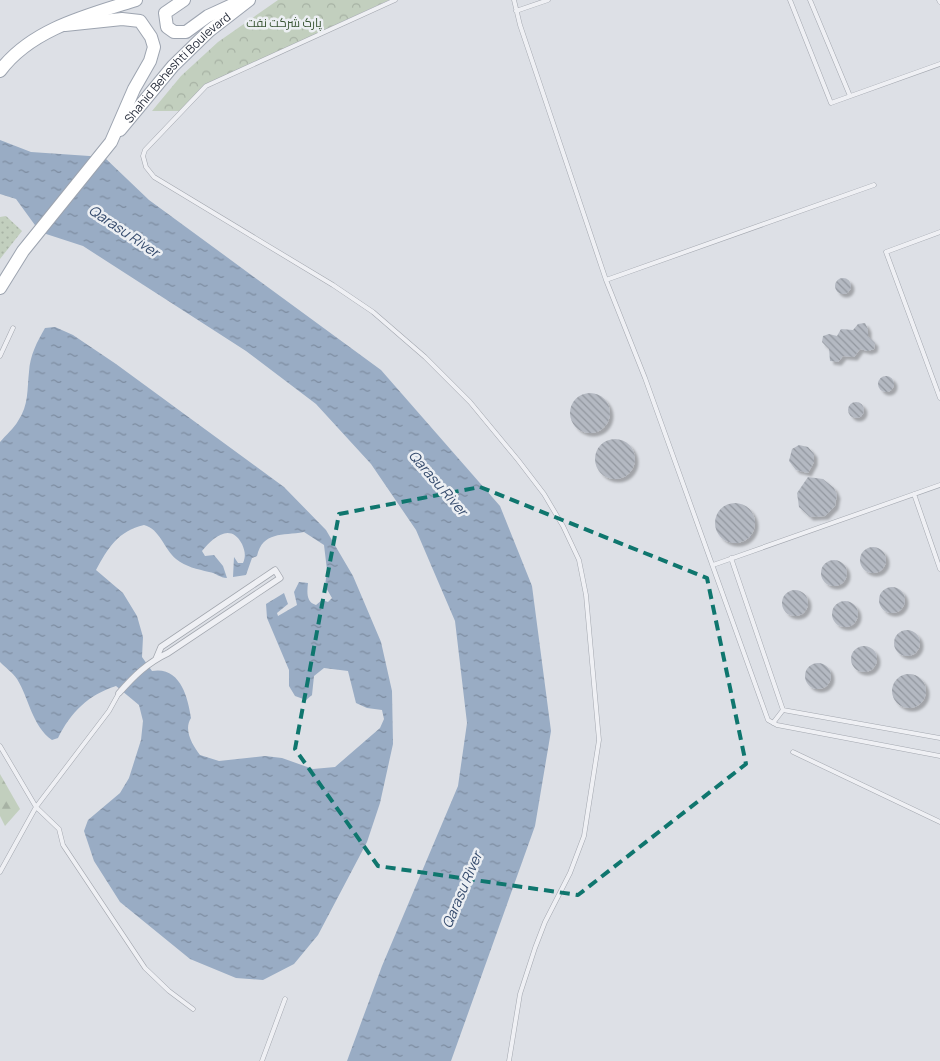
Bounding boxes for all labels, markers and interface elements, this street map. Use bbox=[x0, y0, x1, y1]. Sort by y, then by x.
street label: Shahid Beheshti Boulevard bbox=[120, 8, 234, 127]
park label: پارک شرکت نفت bbox=[246, 14, 322, 32]
water label: Qarasu River bbox=[85, 200, 165, 262]
water label: Qarasu River bbox=[405, 446, 473, 521]
water label: Qarasu River bbox=[437, 847, 487, 931]

